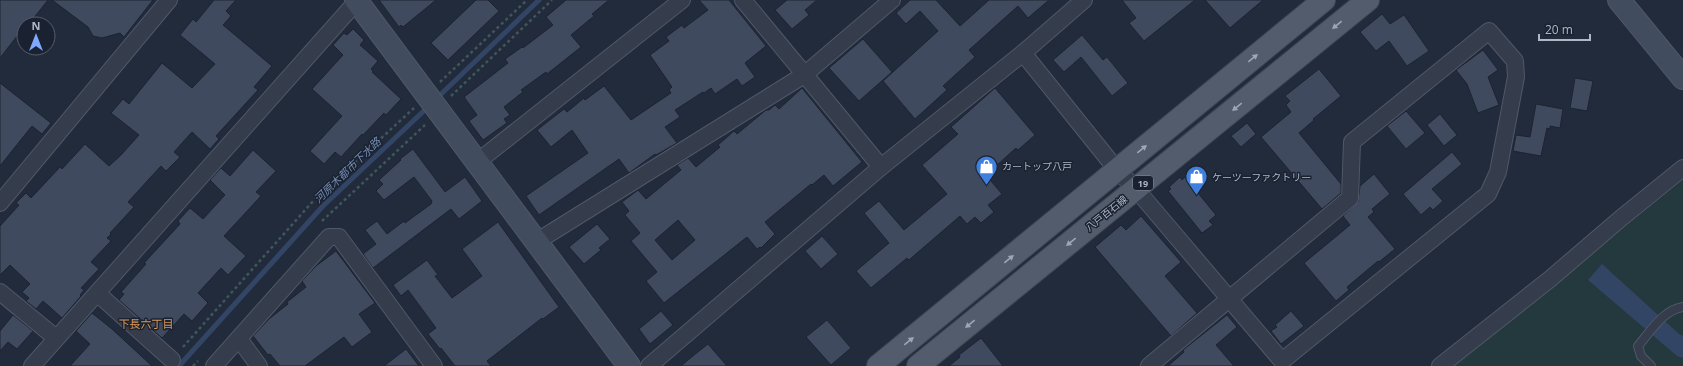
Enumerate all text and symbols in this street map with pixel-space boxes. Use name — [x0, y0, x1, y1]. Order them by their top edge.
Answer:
north arrow — [16, 16, 56, 56]
scale bar — [1539, 16, 1590, 42]
text: N — [32, 18, 40, 33]
one-way arrow — [1332, 20, 1343, 29]
text: 20 m — [1545, 21, 1573, 38]
one-way arrow — [1248, 54, 1259, 63]
one-way arrow — [1231, 102, 1242, 111]
water label: 河原木都市下水路 — [310, 133, 385, 206]
one-way arrow — [1136, 145, 1147, 154]
shop icon: カートップ八戸 — [973, 153, 999, 186]
place label: カートップ八戸 — [1002, 159, 1072, 173]
shop icon: ケーツーファクトリー — [1184, 164, 1210, 197]
place label: ケーツーファクトリー — [1212, 170, 1311, 184]
road number: 19 — [1133, 176, 1153, 190]
street label: 八戸百石線 — [1082, 192, 1130, 234]
one-way arrow — [1065, 238, 1076, 246]
one-way arrow — [1004, 254, 1014, 263]
district label: 下長六丁目 — [119, 316, 174, 331]
one-way arrow — [964, 320, 975, 328]
one-way arrow — [903, 337, 914, 346]

